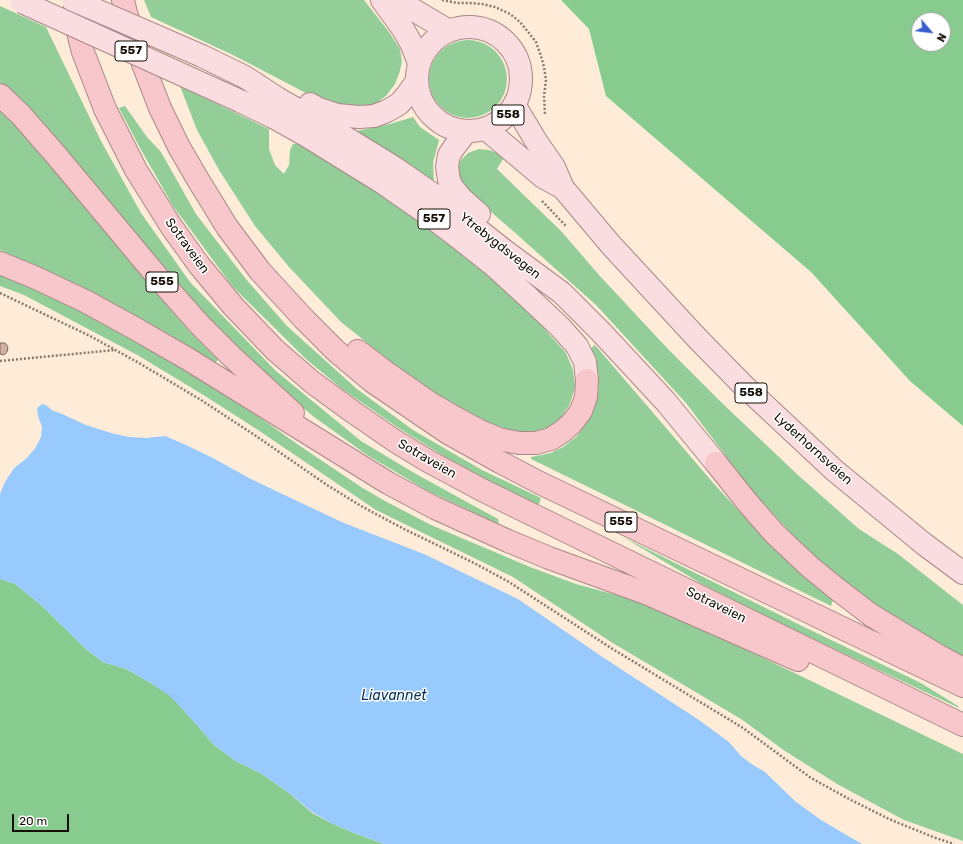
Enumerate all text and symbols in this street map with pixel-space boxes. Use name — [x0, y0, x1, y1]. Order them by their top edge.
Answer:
north arrow — [911, 12, 951, 52]
text: N — [934, 31, 949, 44]
road number: 557 — [115, 41, 147, 61]
road number: 558 — [492, 105, 524, 125]
road number: 557 — [418, 209, 450, 229]
street label: Ytrebygdsvegen — [456, 209, 544, 283]
street label: Sotraveien — [162, 215, 212, 277]
road number: 555 — [146, 272, 178, 292]
road number: 558 — [735, 383, 767, 403]
street label: Lyderhornsveien — [771, 410, 855, 488]
street label: Sotraveien — [395, 436, 459, 482]
road number: 555 — [605, 512, 637, 532]
street label: Sotraveien — [683, 584, 749, 626]
water label: Liavannet — [361, 688, 427, 704]
scale bar — [14, 806, 71, 832]
text: 20 m — [19, 814, 47, 828]

